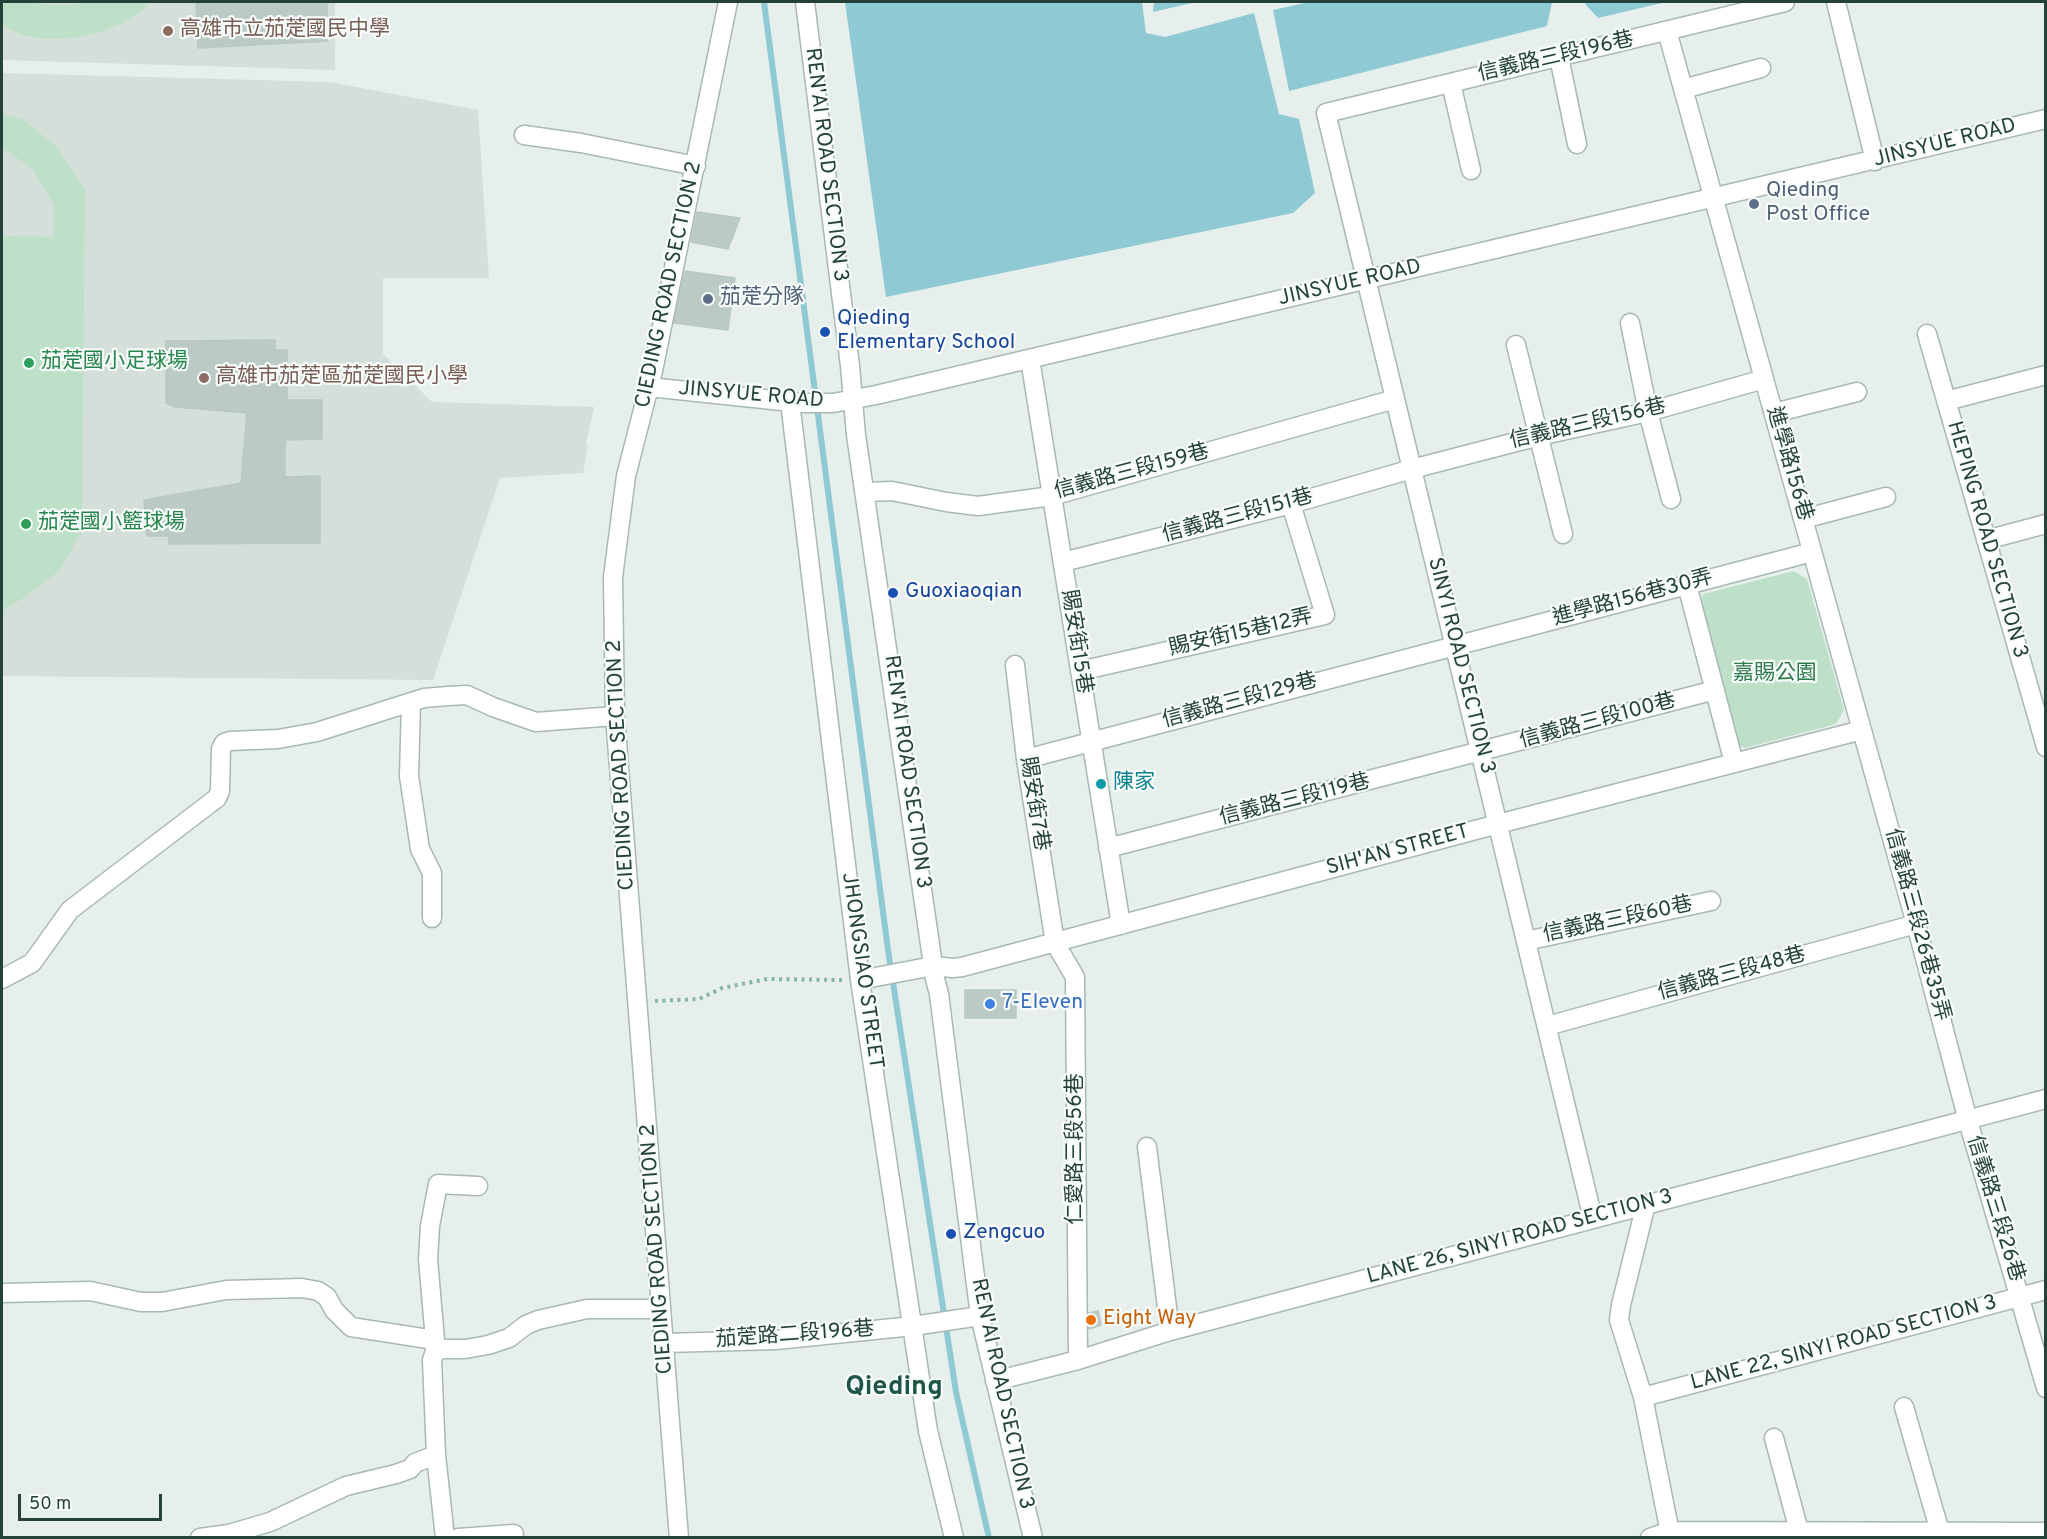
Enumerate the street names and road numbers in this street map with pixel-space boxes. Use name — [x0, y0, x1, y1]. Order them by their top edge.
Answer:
street label: 信義路三段196巷 — [1476, 28, 1636, 88]
street label: REN'AI ROAD SECTION 3 — [798, 47, 852, 283]
street label: JINSYUE ROAD — [1871, 114, 2019, 174]
street label: CIEDING ROAD SECTION 2 — [632, 159, 708, 411]
street label: JINSYUE ROAD — [1276, 255, 1424, 313]
street label: JINSYUE ROAD — [677, 377, 825, 415]
street label: 信義路三段156巷 — [1508, 395, 1668, 455]
street label: 進學路156巷 — [1760, 404, 1816, 524]
street label: HEPING ROAD SECTION 3 — [1940, 419, 2032, 661]
street label: 信義路三段159巷 — [1052, 440, 1212, 506]
street label: 信義路三段151巷 — [1160, 485, 1316, 549]
street label: SINYI ROAD SECTION 3 — [1421, 555, 1499, 777]
street label: 進學路156巷30弄 — [1550, 566, 1716, 632]
street label: 賜安街15巷 — [1054, 588, 1096, 696]
street label: 賜安街15巷12弄 — [1167, 605, 1315, 663]
street label: CIEDING ROAD SECTION 2 — [603, 639, 641, 891]
street label: REN'AI ROAD SECTION 3 — [877, 654, 935, 890]
street label: 信義路三段129巷 — [1160, 669, 1320, 735]
street label: 信義路三段100巷 — [1517, 689, 1679, 755]
street label: 賜安街7巷 — [1013, 755, 1053, 853]
street label: 信義路三段119巷 — [1217, 770, 1373, 832]
street label: SIH'AN STREET — [1324, 820, 1472, 882]
street label: 信義路三段26巷35弄 — [1878, 826, 1954, 1024]
street label: JHONGSIAO STREET — [835, 871, 887, 1071]
street label: 信義路三段60巷 — [1541, 893, 1695, 949]
street label: 信義路三段48巷 — [1655, 943, 1809, 1007]
street label: 仁愛路三段56巷 — [1064, 1073, 1090, 1225]
street label: CIEDING ROAD SECTION 2 — [637, 1123, 679, 1375]
street label: 信義路三段26巷 — [1960, 1133, 2028, 1285]
street label: LANE 26, SINYI ROAD SECTION 3 — [1364, 1185, 1676, 1291]
street label: REN'AI ROAD SECTION 3 — [964, 1276, 1038, 1512]
street label: LANE 22, SINYI ROAD SECTION 3 — [1688, 1291, 2000, 1397]
street label: 茄萣路二段196巷 — [715, 1318, 875, 1354]

